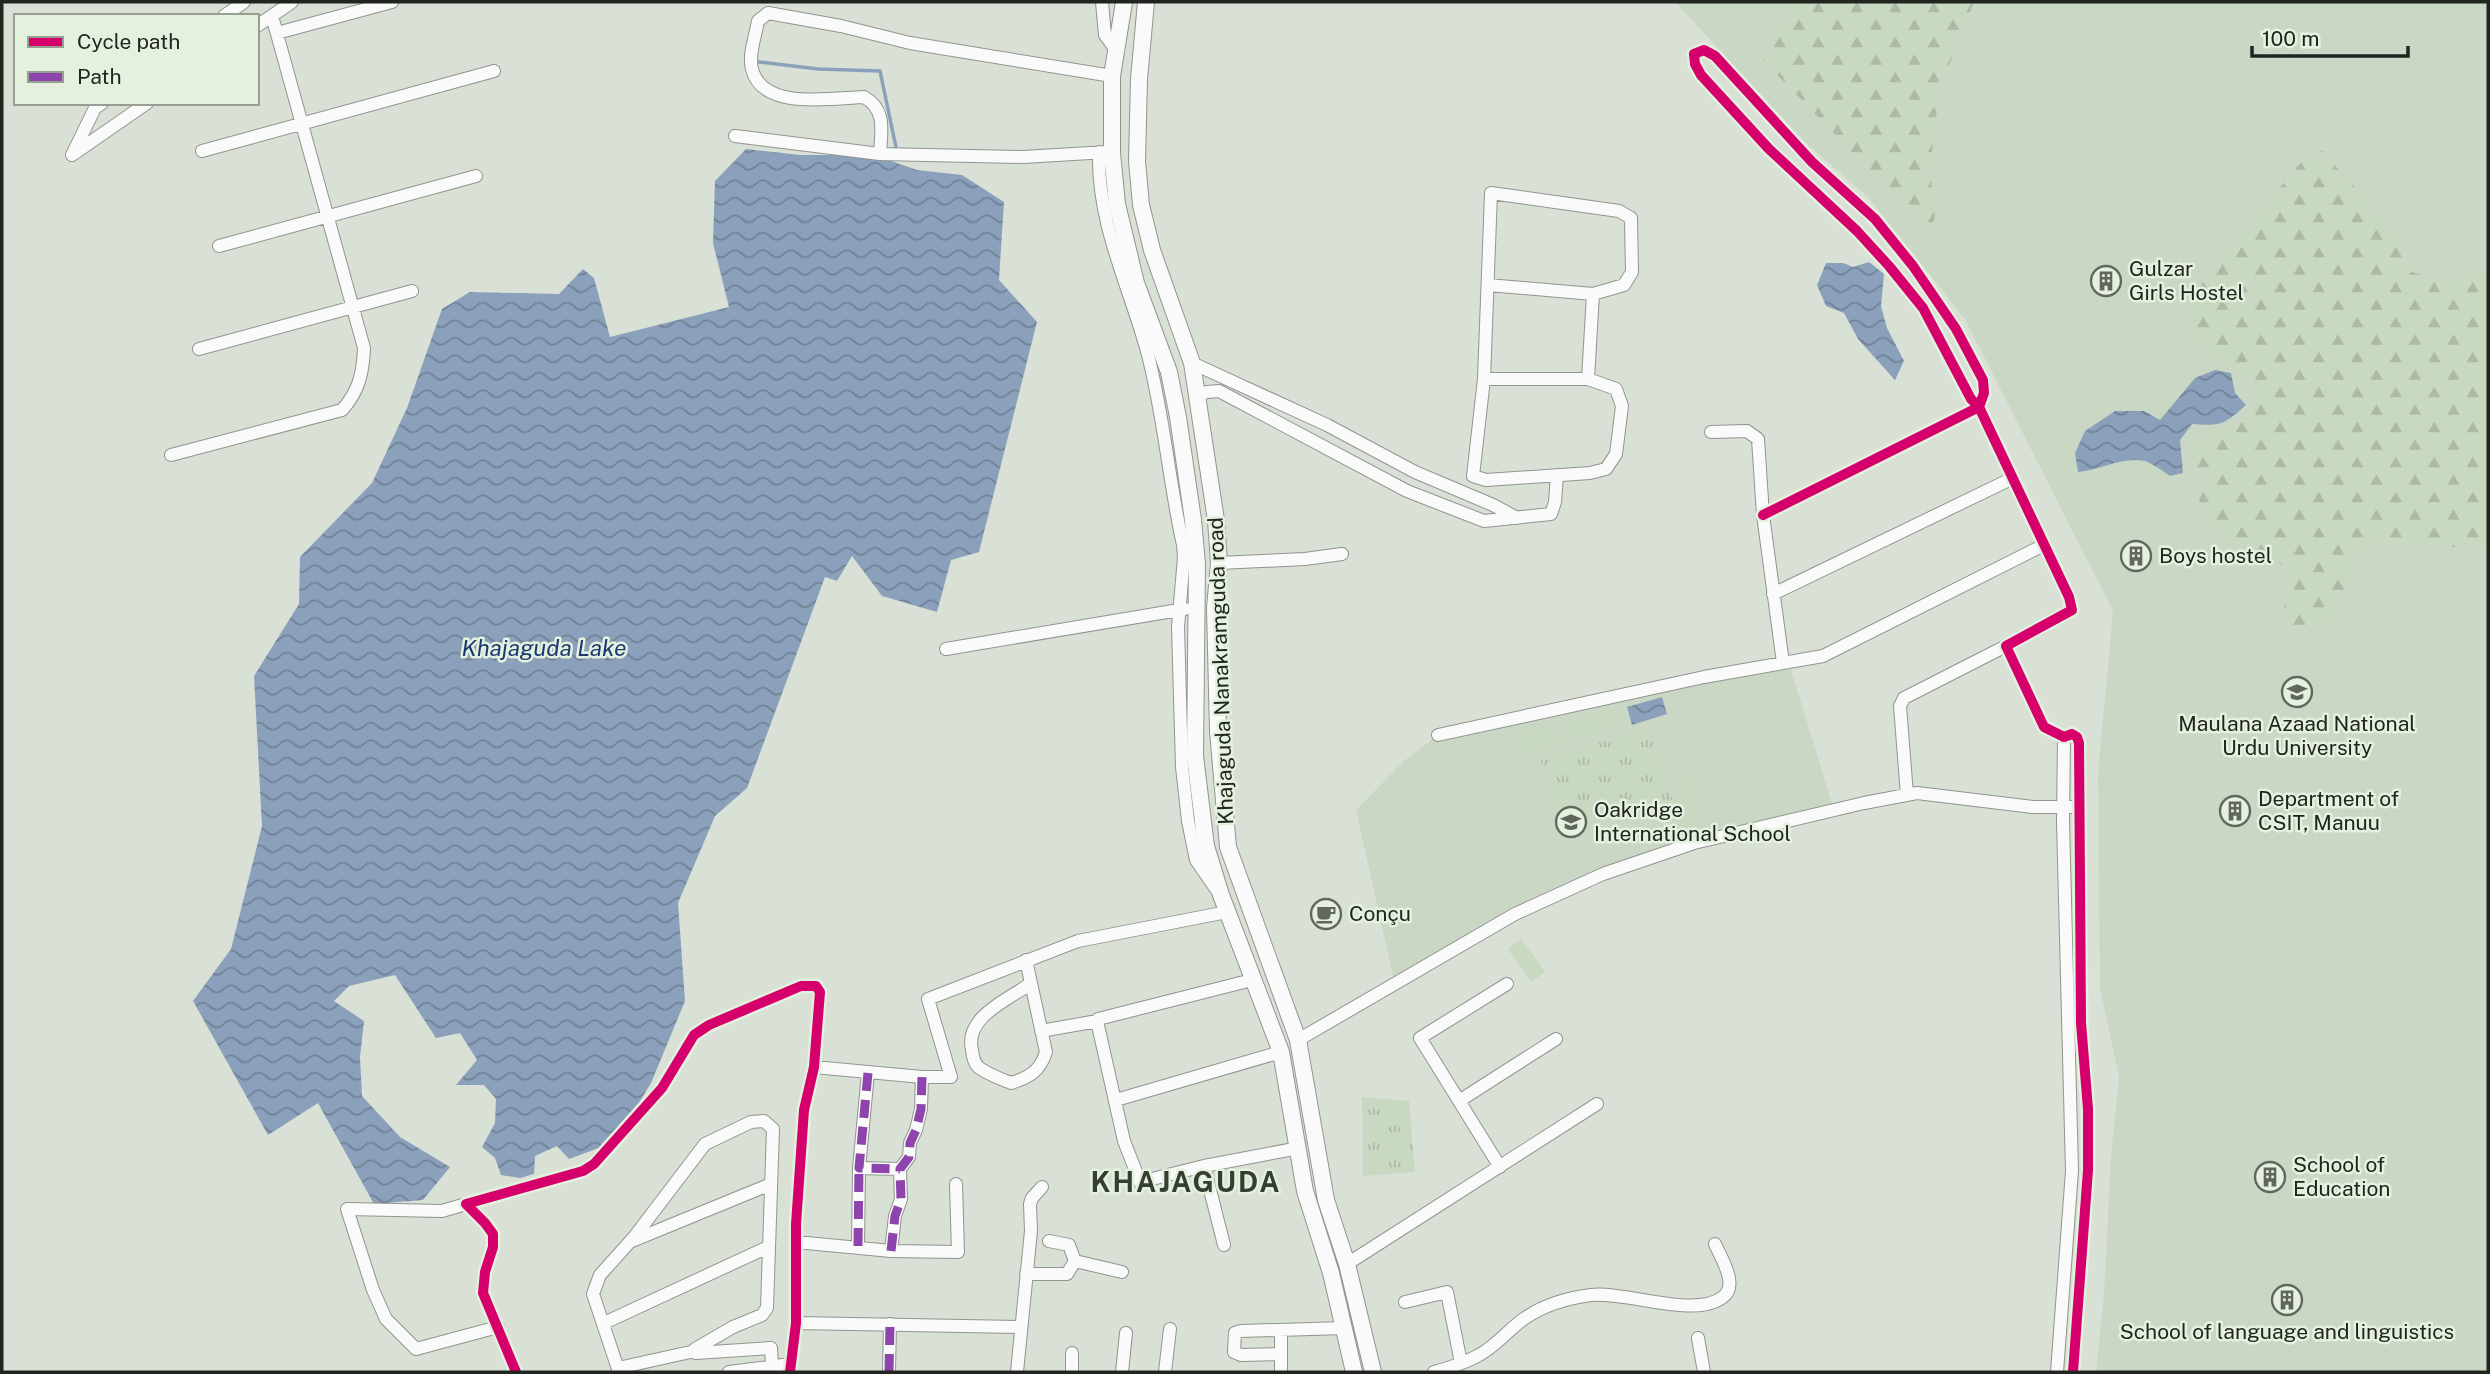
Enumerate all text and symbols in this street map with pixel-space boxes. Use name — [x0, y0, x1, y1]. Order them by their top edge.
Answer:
legend — [14, 14, 259, 105]
scale bar — [2252, 14, 2408, 58]
text: 100 m — [2262, 26, 2319, 51]
text: Cycle path — [77, 29, 180, 54]
text: Path — [77, 64, 122, 89]
place label: Gulzar Girls Hostel — [2129, 256, 2244, 305]
building icon: Gulzar Girls Hostel — [2089, 264, 2123, 298]
street label: Khajaguda Nanakramguda road — [1203, 517, 1238, 825]
building icon: Boys hostel — [2119, 539, 2153, 573]
place label: Boys hostel — [2159, 543, 2272, 568]
water label: Khajaguda Lake — [462, 634, 626, 661]
school or university icon: Maulana Azaad National Urdu University — [2280, 675, 2314, 709]
place label: Maulana Azaad National Urdu University — [2178, 711, 2416, 760]
place label: Department of CSIT, Manuu — [2258, 786, 2399, 835]
building icon: Department of CSIT, Manuu — [2218, 794, 2252, 828]
place label: Oakridge International School — [1594, 797, 1791, 846]
school or university icon: Oakridge International School — [1554, 805, 1588, 839]
cafe icon: Conçu — [1309, 897, 1343, 931]
place label: Conçu — [1349, 901, 1411, 926]
place label: School of Education — [2293, 1152, 2390, 1201]
building icon: School of Education — [2253, 1160, 2287, 1194]
district label: KHAJAGUDA — [1090, 1165, 1282, 1198]
building icon: School of language and linguistics — [2270, 1283, 2304, 1317]
place label: School of language and linguistics — [2120, 1319, 2454, 1344]

